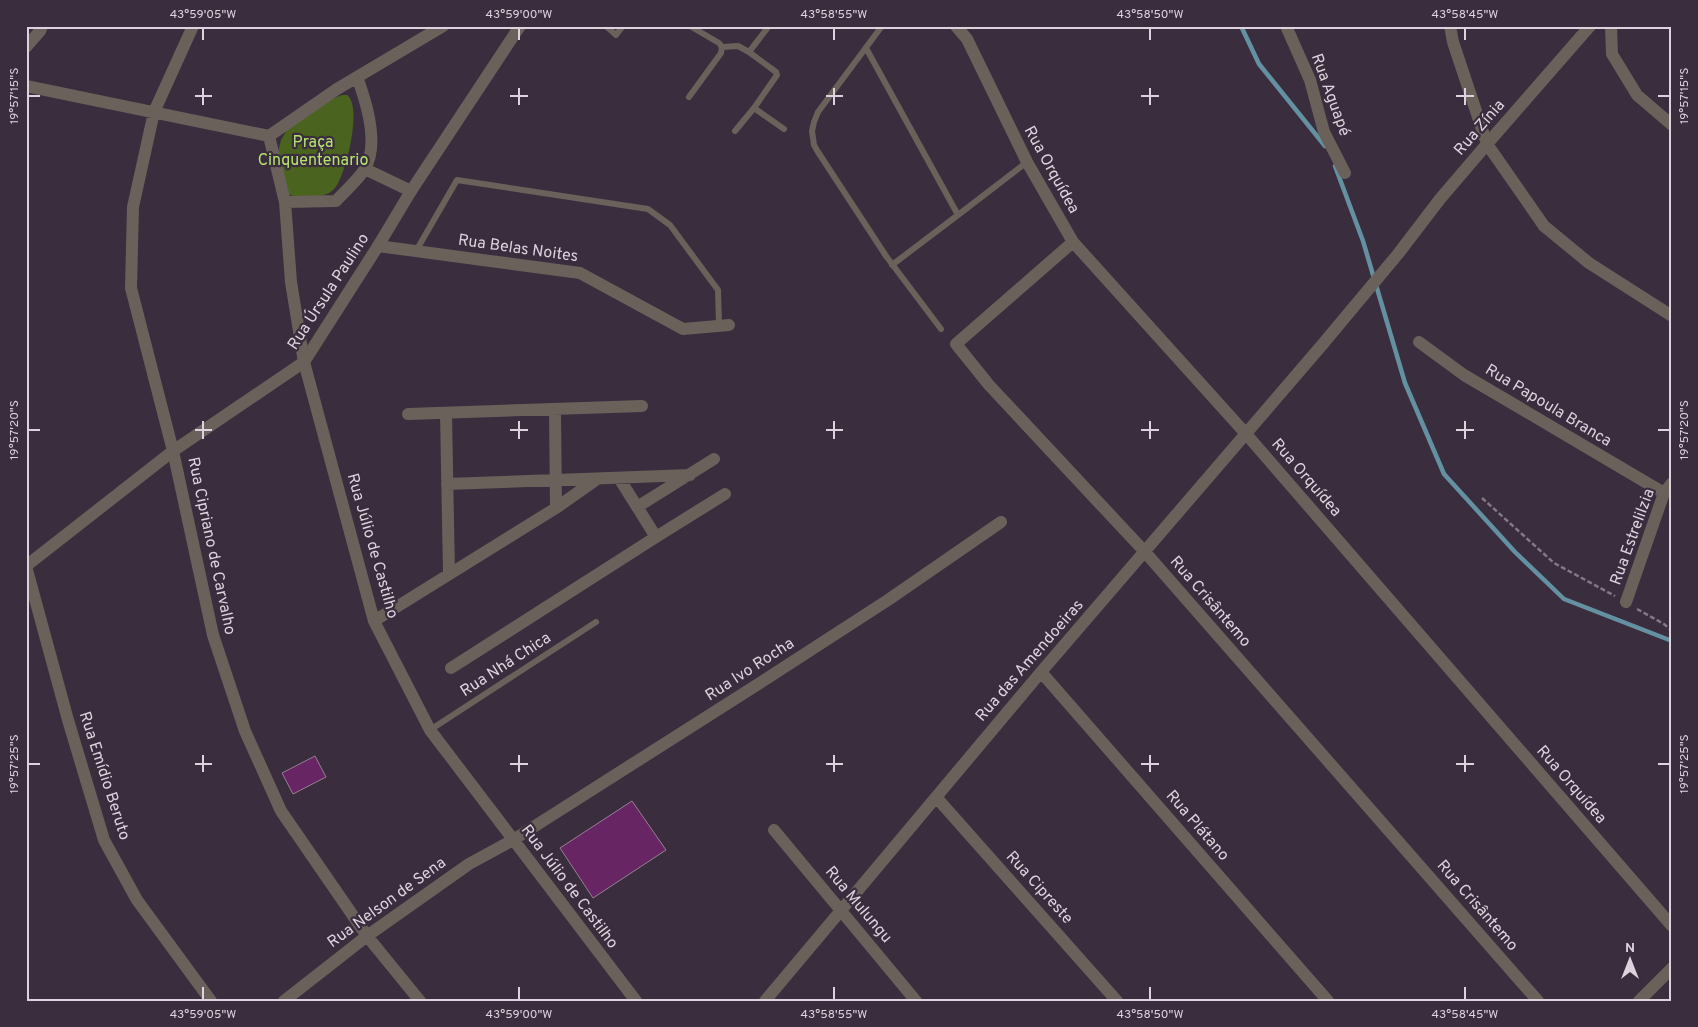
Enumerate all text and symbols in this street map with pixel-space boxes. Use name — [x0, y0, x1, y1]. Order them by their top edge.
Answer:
text: 43°59'05"W — [170, 7, 236, 23]
text: 43°59'00"W — [486, 7, 552, 23]
text: 43°58'55"W — [801, 7, 867, 23]
text: 43°58'50"W — [1117, 7, 1184, 23]
text: 43°58'45"W — [1432, 7, 1498, 23]
street label: Rua Aguapé — [1306, 51, 1354, 139]
text: 19°57'15"S — [7, 68, 23, 124]
text: 19°57'15"S — [1677, 68, 1693, 124]
street label: Rua Zínia — [1450, 96, 1510, 160]
street label: Rua Orquídea — [1019, 123, 1083, 217]
park label: Praça Cinquentenario — [258, 133, 368, 171]
street label: Rua Úrsula Paulino — [282, 229, 374, 354]
street label: Rua Belas Noites — [457, 231, 579, 267]
street label: Rua Papoula Branca — [1481, 360, 1615, 452]
text: 19°57'20"S — [7, 400, 23, 460]
text: 19°57'20"S — [1677, 400, 1693, 460]
street label: Rua Orquídea — [1267, 435, 1345, 521]
street label: Rua Cipriano de Carvalho — [182, 455, 240, 637]
street label: Rua Júlio de Castilho — [342, 471, 402, 621]
street label: Rua Estrelilzia — [1606, 486, 1660, 588]
street label: Rua Crisântemo — [1165, 552, 1255, 652]
street label: Rua das Amendoeiras — [972, 596, 1088, 726]
street label: Rua Nhá Chica — [457, 628, 555, 702]
street label: Rua Ivo Rocha — [702, 634, 798, 706]
street label: Rua Emídio Beruto — [74, 709, 134, 843]
text: 19°57'25"S — [7, 734, 23, 794]
text: 19°57'25"S — [1677, 734, 1693, 794]
street label: Rua Orquídea — [1532, 742, 1610, 828]
street label: Rua Plátano — [1161, 787, 1233, 865]
street label: Rua Júlio de Castilho — [516, 821, 622, 953]
street label: Rua Cipreste — [1001, 847, 1077, 929]
street label: Rua Nelson de Sena — [324, 853, 450, 953]
street label: Rua Crisântemo — [1432, 856, 1522, 956]
street label: Rua Mulungu — [820, 863, 896, 947]
north arrow — [1606, 934, 1656, 984]
text: N — [1625, 940, 1635, 957]
text: 43°59'05"W — [170, 1007, 236, 1023]
text: 43°59'00"W — [486, 1007, 552, 1023]
text: 43°58'55"W — [801, 1007, 867, 1023]
text: 43°58'50"W — [1117, 1007, 1184, 1023]
text: 43°58'45"W — [1432, 1007, 1498, 1023]

